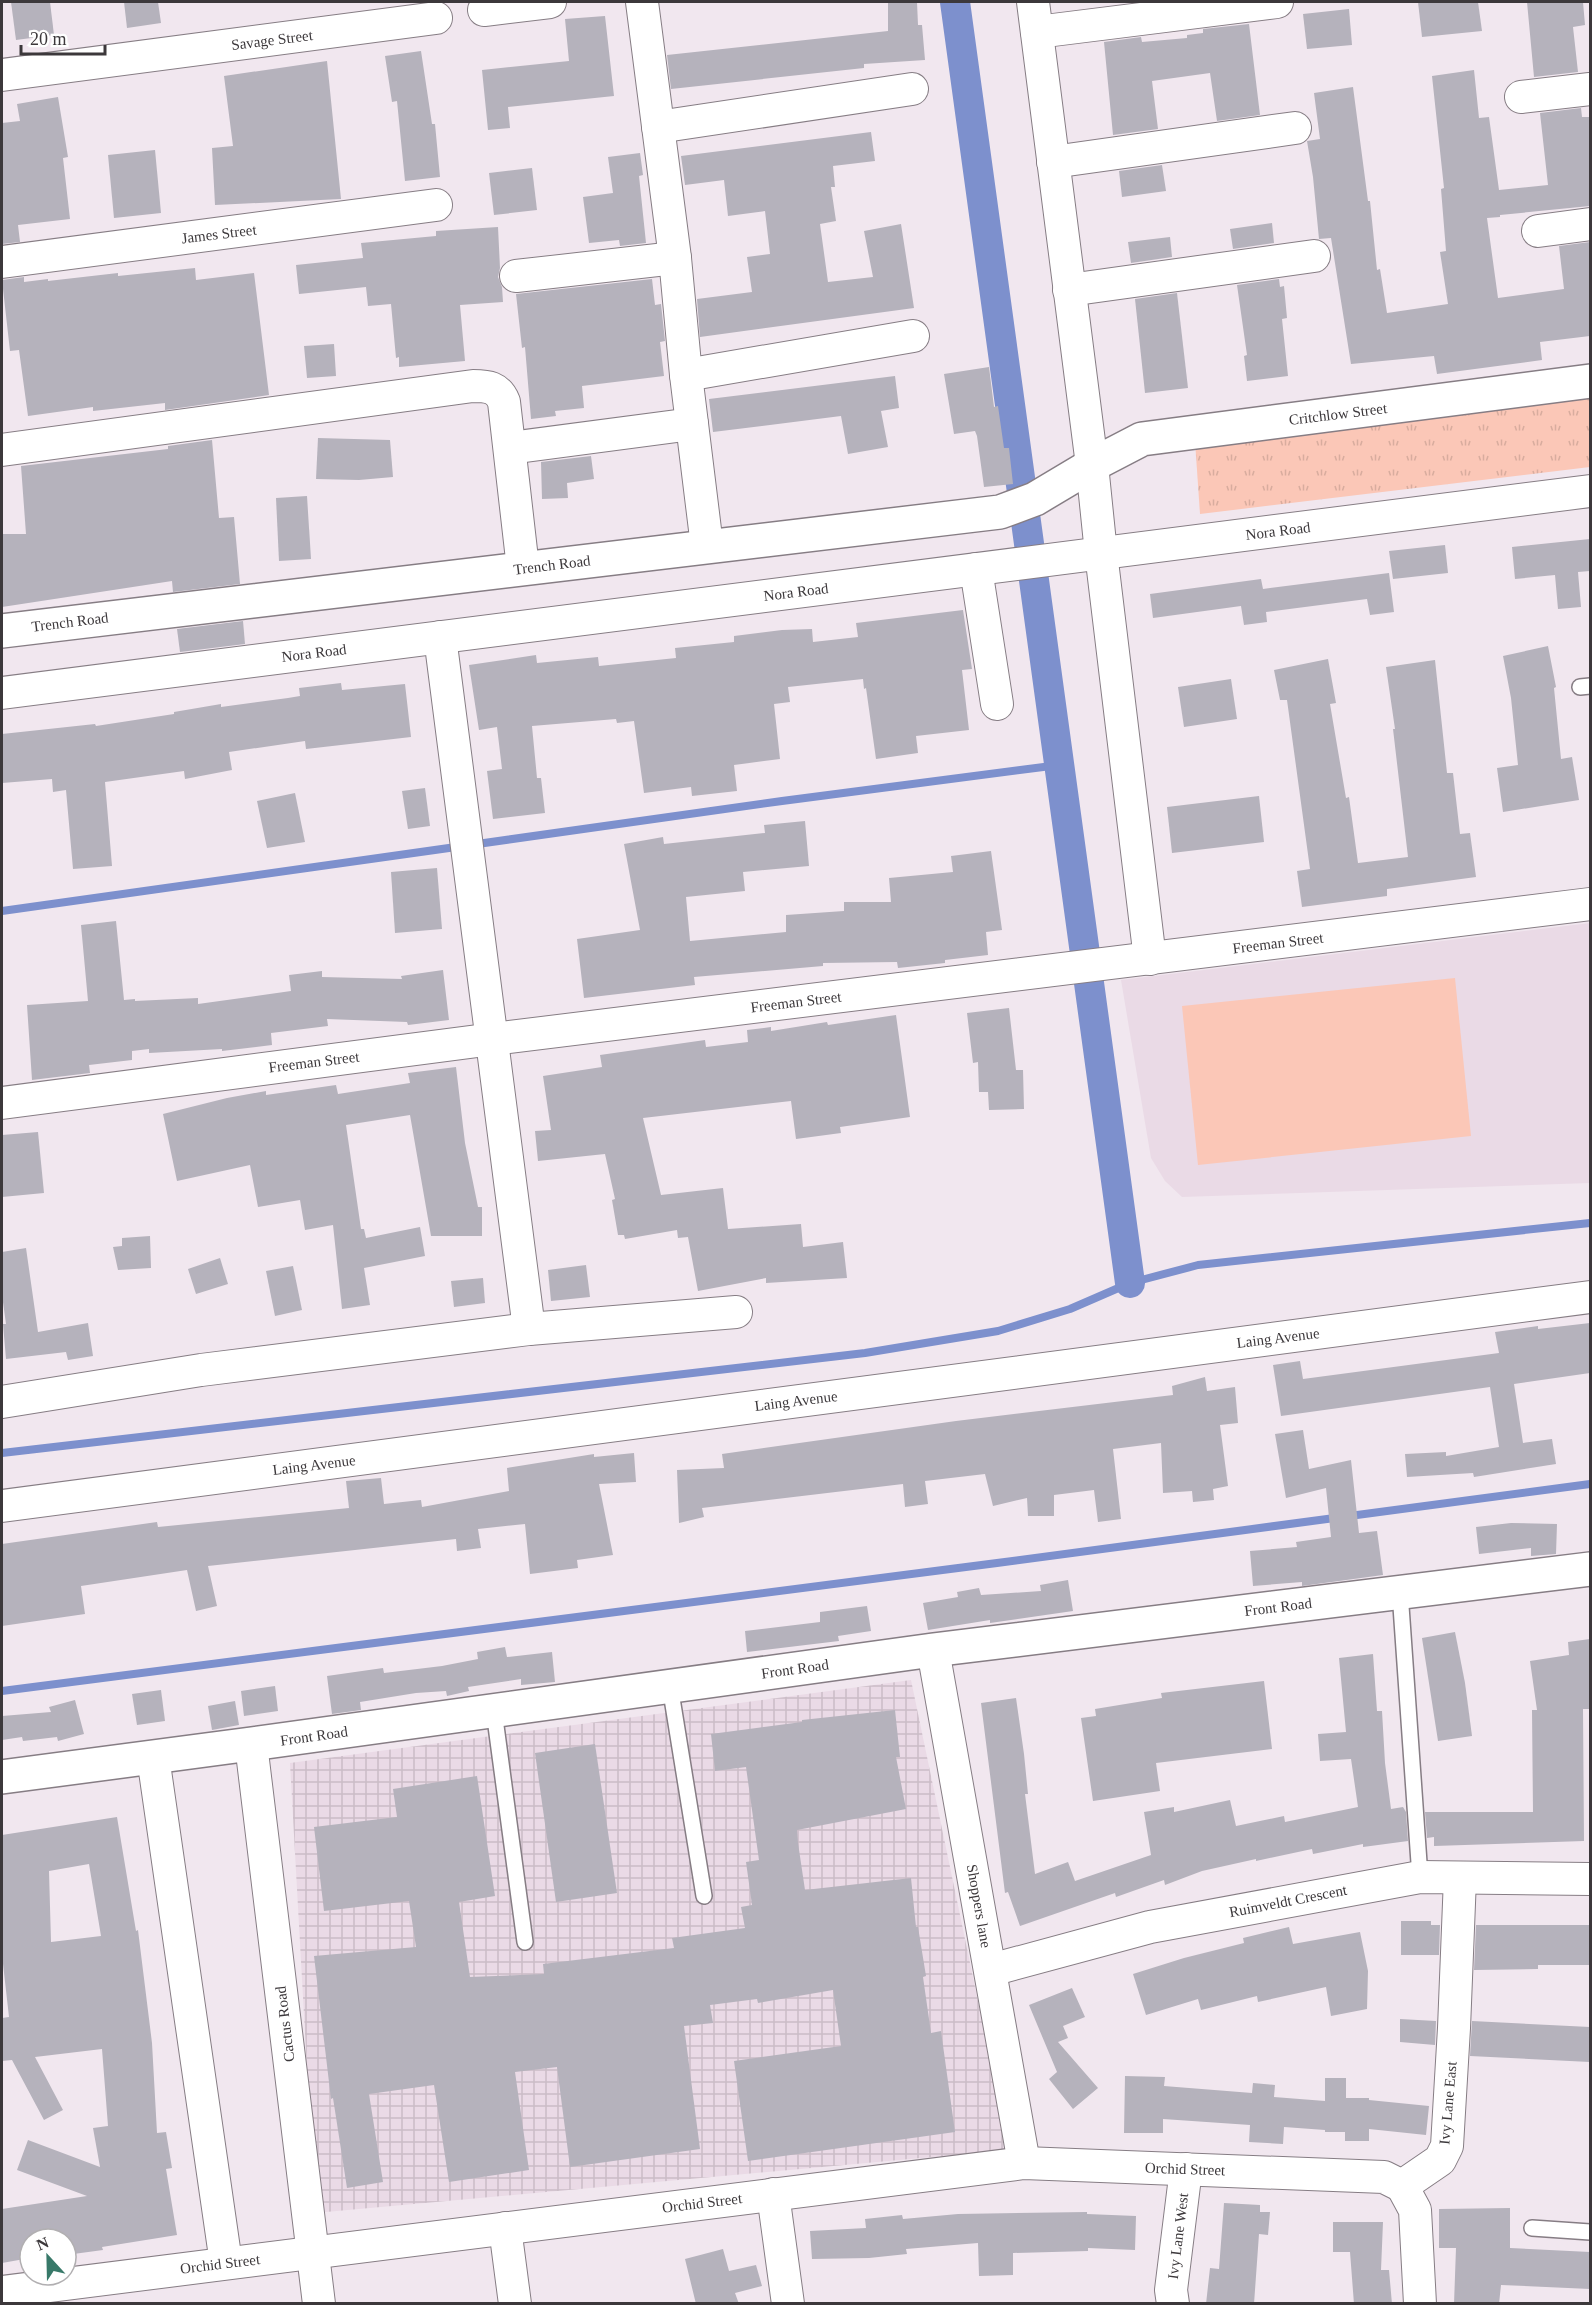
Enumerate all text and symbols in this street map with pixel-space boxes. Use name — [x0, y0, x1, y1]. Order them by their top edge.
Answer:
scale bar — [21, 18, 105, 56]
street label: Savage Street — [230, 27, 315, 53]
text: 20 m — [30, 29, 67, 49]
street label: James Street — [181, 221, 258, 247]
street label: Critchlow Street — [1288, 400, 1389, 428]
street label: Nora Road — [1245, 519, 1312, 543]
street label: Trench Road — [513, 552, 592, 578]
street label: Nora Road — [763, 580, 830, 604]
street label: Trench Road — [31, 609, 110, 635]
street label: Nora Road — [281, 641, 348, 665]
street label: Freeman Street — [1232, 929, 1325, 956]
street label: Freeman Street — [750, 988, 843, 1015]
street label: Freeman Street — [268, 1048, 361, 1075]
street label: Laing Avenue — [1236, 1325, 1321, 1351]
street label: Laing Avenue — [754, 1388, 839, 1414]
street label: Laing Avenue — [272, 1452, 357, 1478]
street label: Front Road — [1243, 1595, 1313, 1619]
street label: Front Road — [760, 1656, 830, 1682]
street label: Front Road — [279, 1723, 349, 1749]
street label: Shoppers lane — [964, 1863, 994, 1949]
street label: Ruimveldt Crescent — [1228, 1882, 1349, 1920]
street label: Cactus Road — [272, 1985, 298, 2063]
street label: Ivy Lane East — [1436, 2060, 1460, 2145]
street label: Orchid Street — [1145, 2160, 1226, 2178]
street label: Orchid Street — [661, 2190, 744, 2216]
street label: Ivy Lane West — [1165, 2191, 1191, 2280]
north arrow — [18, 2227, 78, 2287]
text: N — [34, 2233, 52, 2254]
street label: Orchid Street — [179, 2251, 262, 2277]

